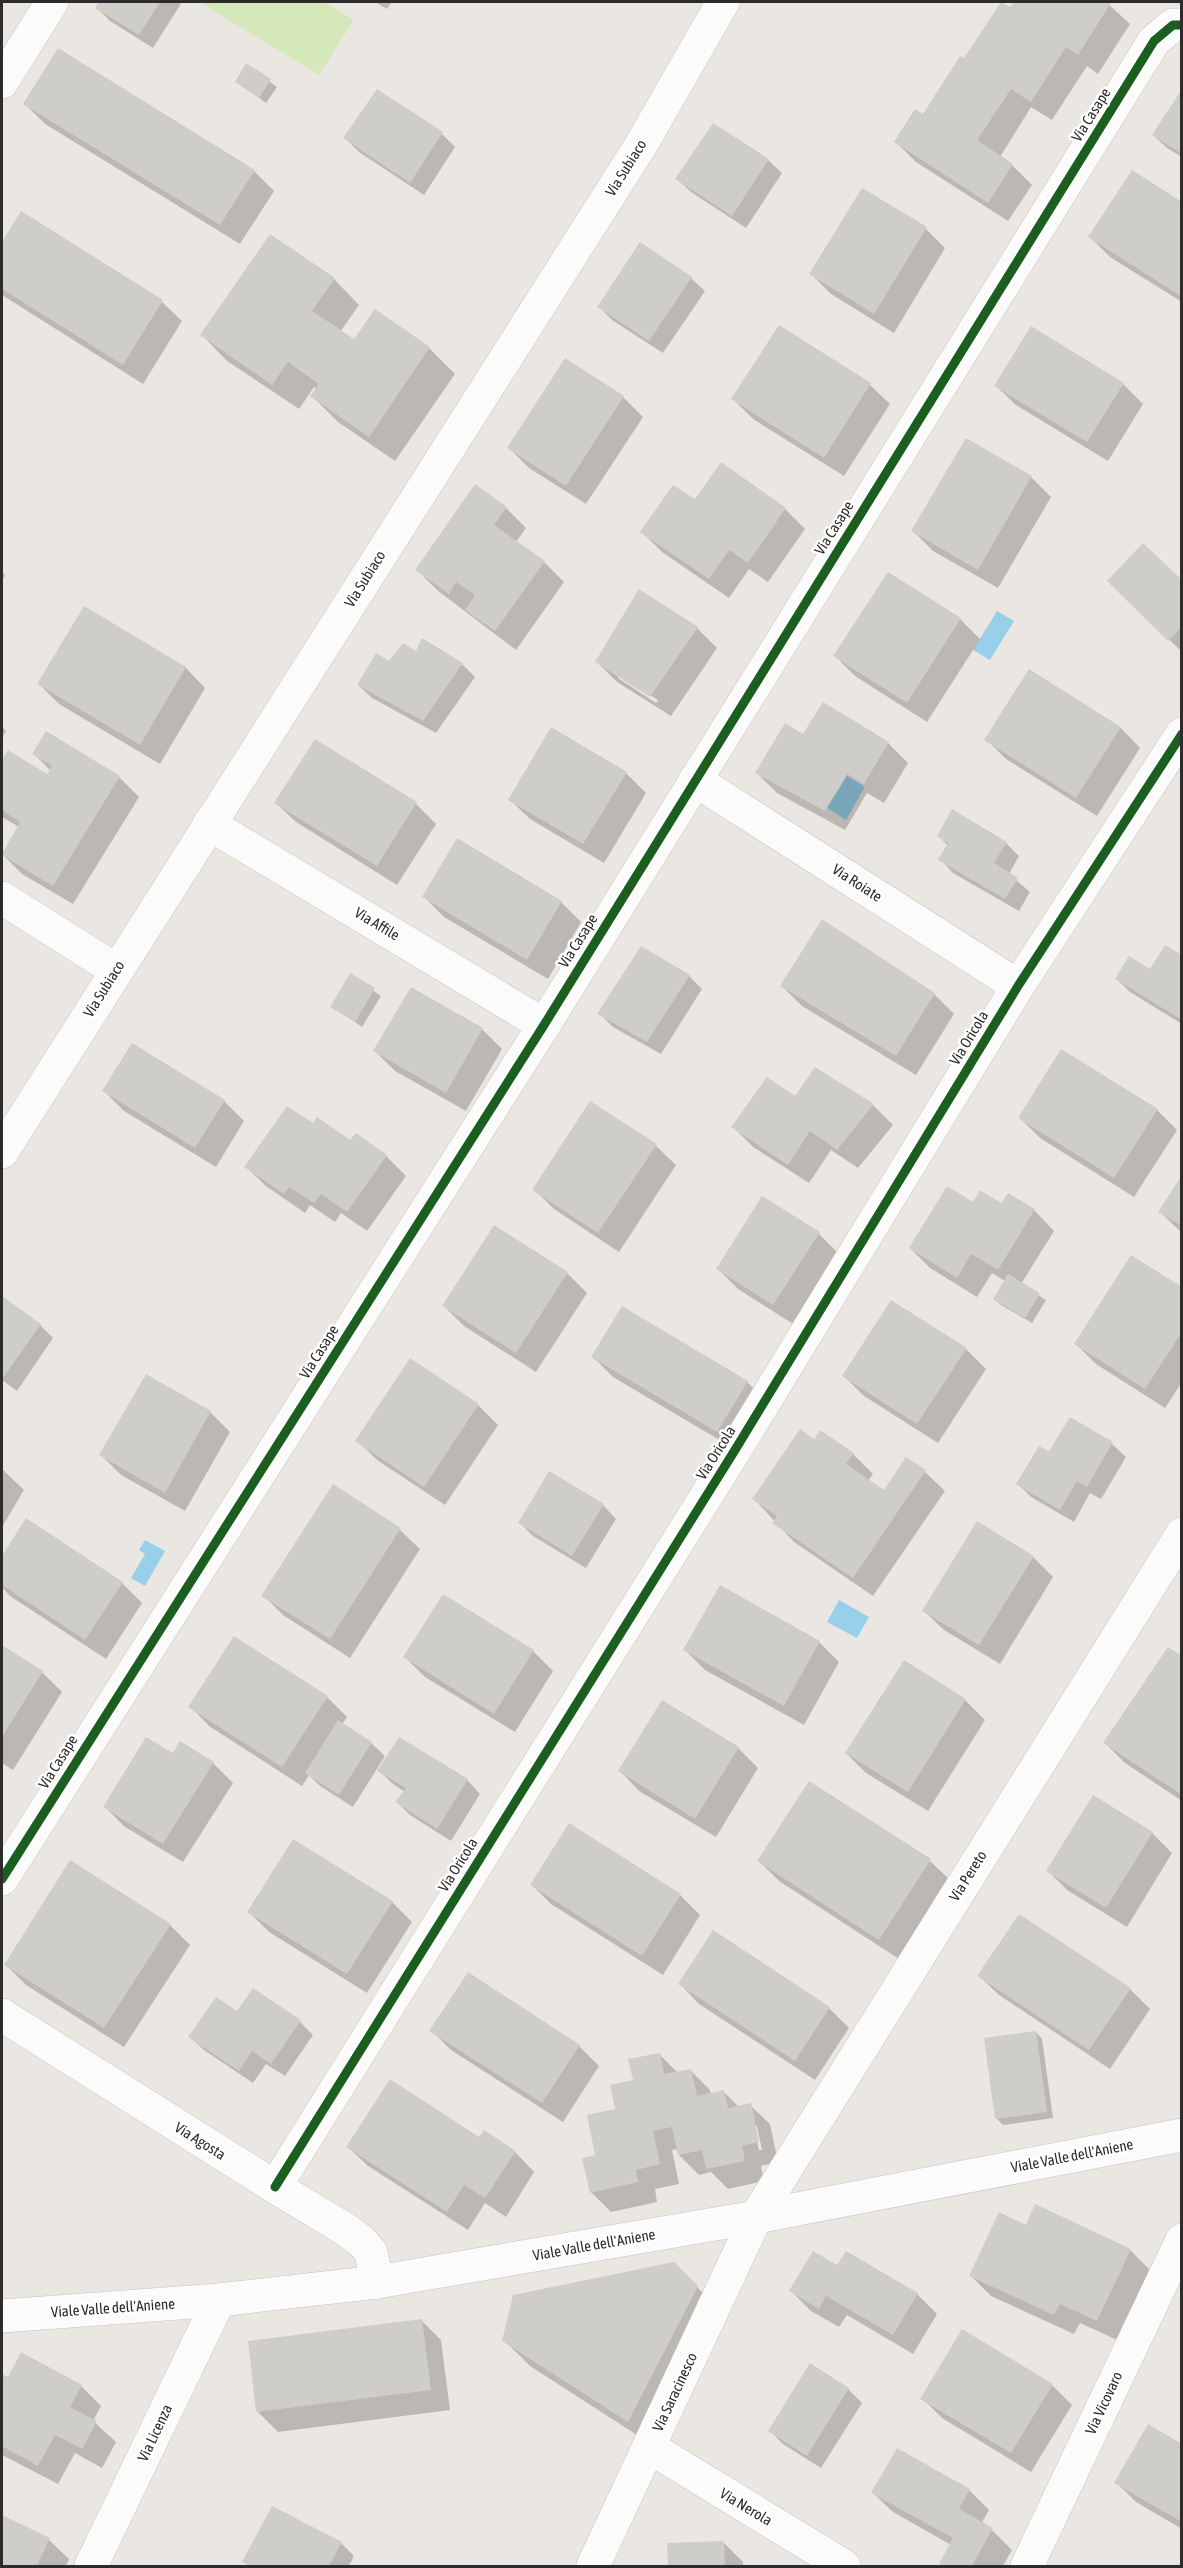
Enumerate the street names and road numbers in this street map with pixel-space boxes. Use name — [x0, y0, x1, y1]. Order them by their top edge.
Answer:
street label: Via Casape — [1068, 85, 1114, 145]
street label: Via Subiaco — [602, 136, 650, 199]
street label: Via Casape — [811, 498, 857, 558]
street label: Via Subiaco — [341, 547, 389, 610]
street label: Via Roiate — [829, 860, 885, 905]
street label: Via Affile — [352, 904, 403, 944]
street label: Via Casape — [555, 911, 601, 971]
street label: Via Subiaco — [80, 957, 128, 1020]
street label: Via Oricola — [946, 1008, 991, 1068]
street label: Via Casape — [296, 1322, 342, 1382]
street label: Via Oricola — [692, 1423, 739, 1483]
street label: Via Casape — [35, 1732, 81, 1792]
street label: Via Oricola — [434, 1835, 481, 1895]
street label: Via Pereto — [945, 1847, 990, 1904]
street label: Via Agosta — [172, 2118, 229, 2163]
street label: Viale Valle dell'Aniene — [1009, 2135, 1135, 2176]
street label: Viale Valle dell'Aniene — [531, 2225, 657, 2264]
street label: Viale Valle dell'Aniene — [50, 2295, 176, 2320]
street label: Via Saracinesco — [649, 2350, 700, 2434]
street label: Via Vicovaro — [1082, 2369, 1126, 2437]
street label: Via Licenza — [134, 2401, 175, 2464]
street label: Via Nerola — [717, 2484, 775, 2529]

